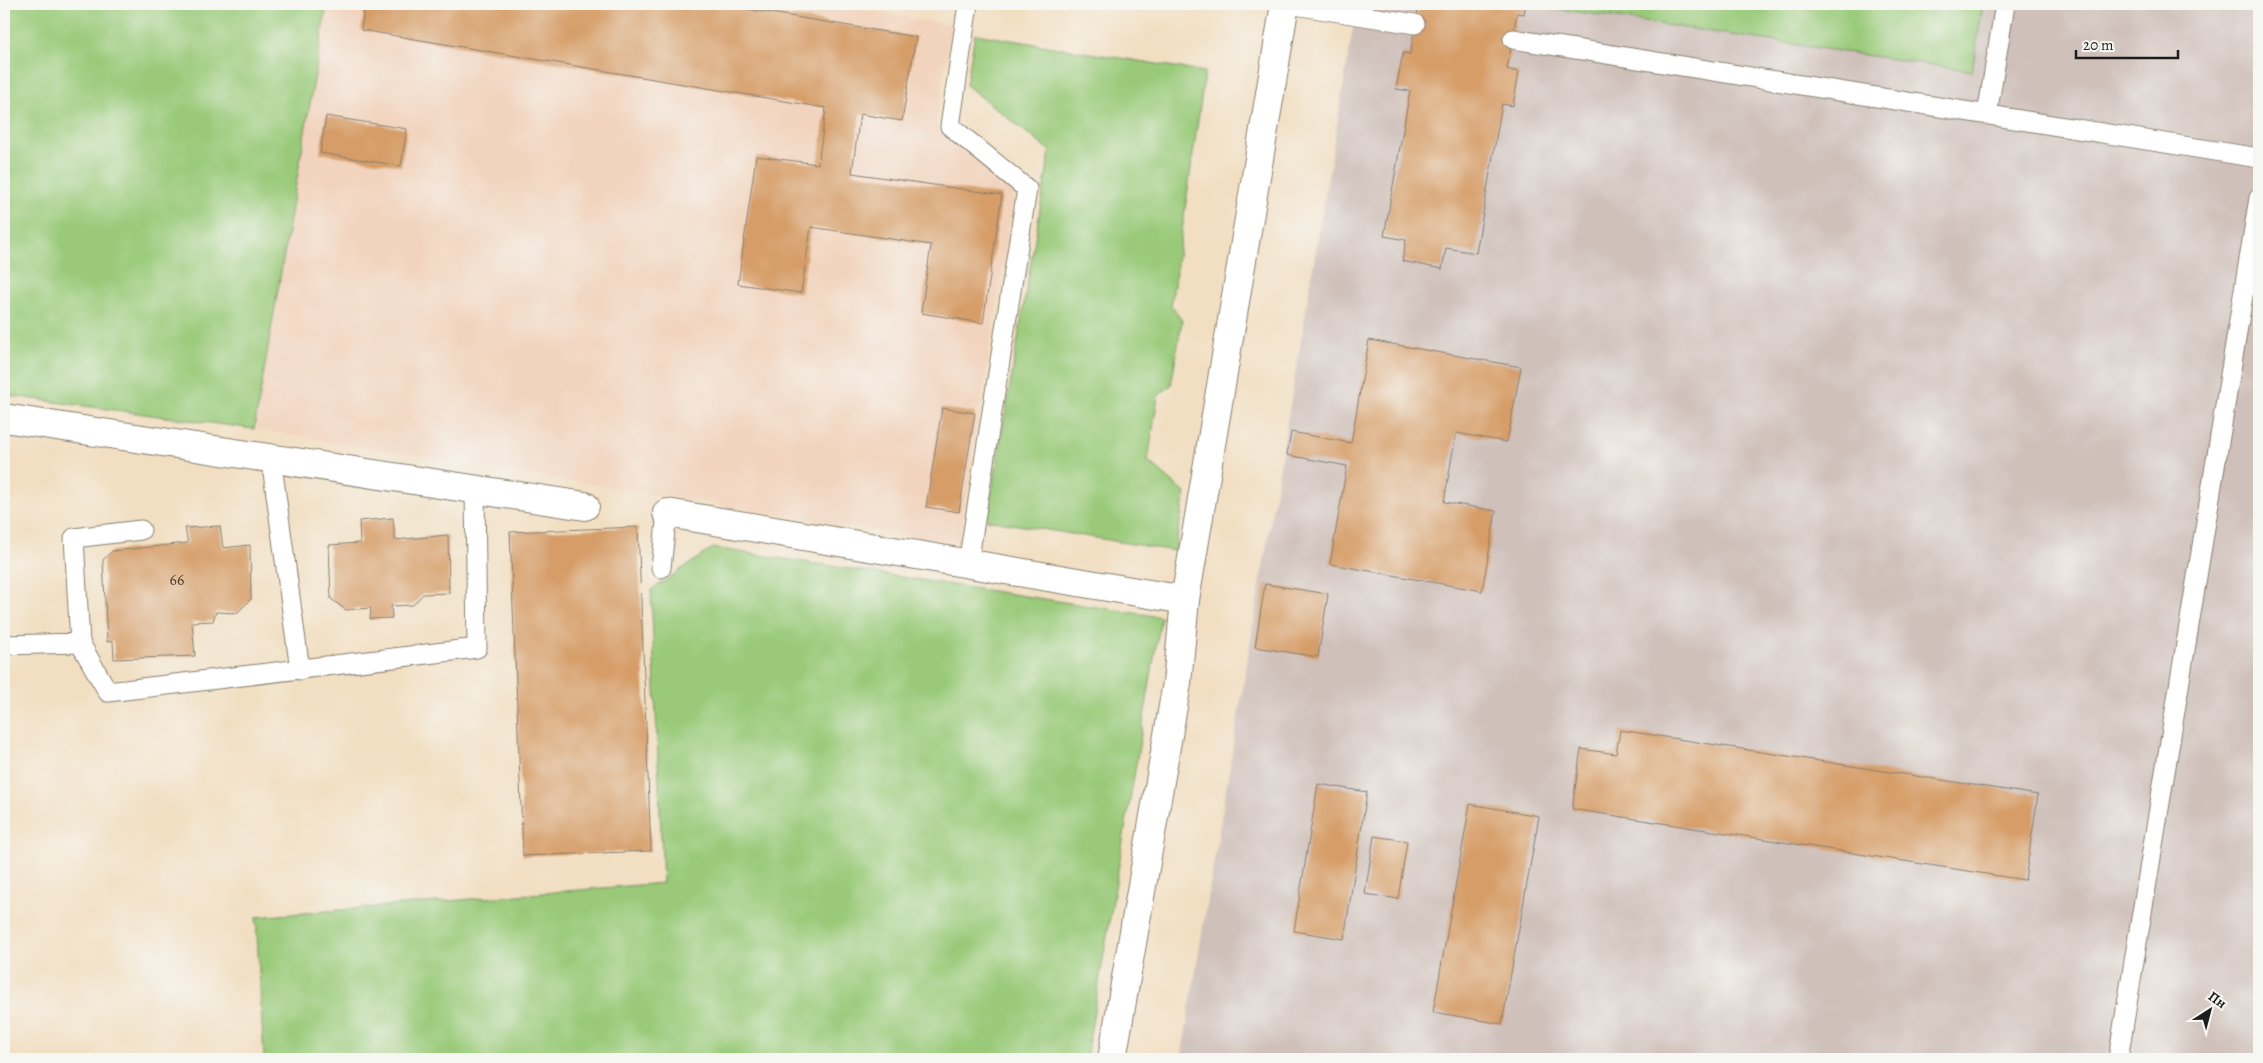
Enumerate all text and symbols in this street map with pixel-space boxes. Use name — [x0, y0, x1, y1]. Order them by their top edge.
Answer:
scale bar — [2076, 28, 2178, 60]
text: 20 m — [2083, 35, 2114, 55]
house number: 66 — [170, 569, 184, 591]
north arrow — [2186, 986, 2236, 1036]
text: Пн — [2204, 987, 2230, 1013]

